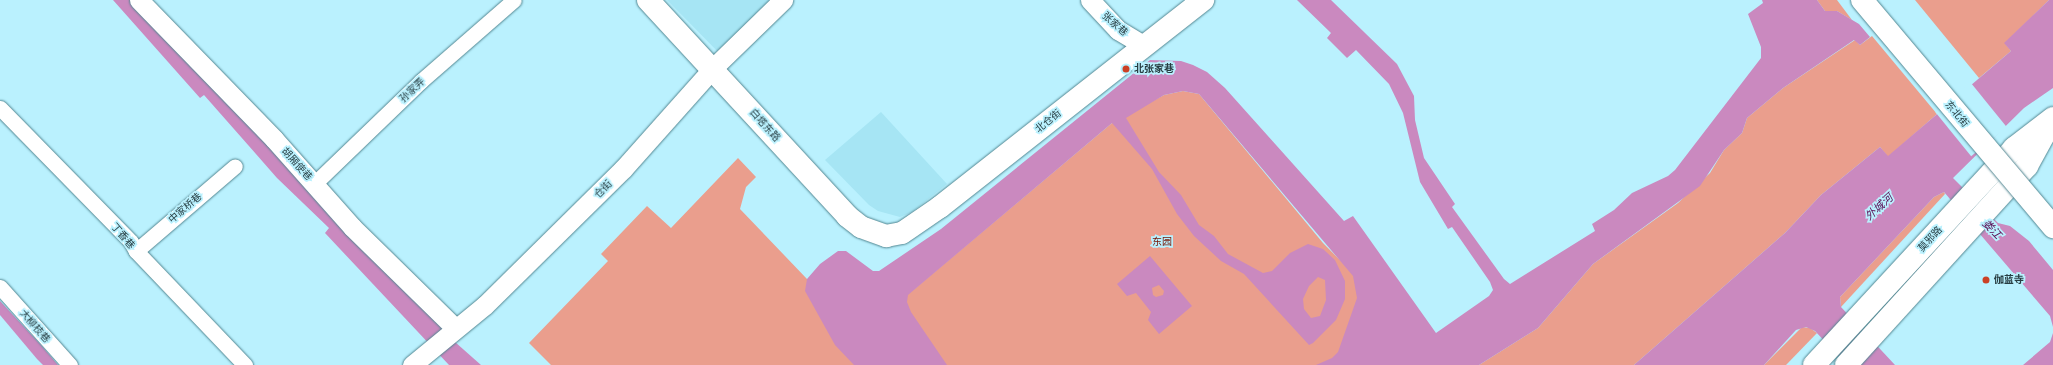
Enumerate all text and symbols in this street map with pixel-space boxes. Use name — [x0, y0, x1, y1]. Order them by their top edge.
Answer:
street label: 张家巷 — [1100, 10, 1130, 38]
place label: 北张家巷 — [1134, 63, 1174, 75]
marker: 北张家巷 — [1121, 64, 1131, 74]
street label: 孙家弄 — [397, 75, 427, 105]
street label: 东北街 — [1943, 99, 1971, 129]
street label: 白塔东路 — [747, 106, 783, 144]
street label: 北仓街 — [1033, 107, 1063, 135]
street label: 胡厢使巷 — [279, 145, 315, 183]
street label: 仓街 — [592, 178, 614, 200]
street label: 中家桥巷 — [166, 190, 204, 226]
water label: 外城河 — [1862, 191, 1896, 223]
water label: 娄江 — [1980, 217, 2004, 241]
street label: 丁香巷 — [109, 221, 137, 251]
street label: 莫邪路 — [1915, 224, 1945, 254]
park label: 东园 — [1152, 236, 1172, 248]
place label: 伽蓝寺 — [1994, 274, 2024, 286]
marker: 伽蓝寺 — [1981, 275, 1991, 285]
street label: 大柳枝巷 — [17, 307, 53, 345]

